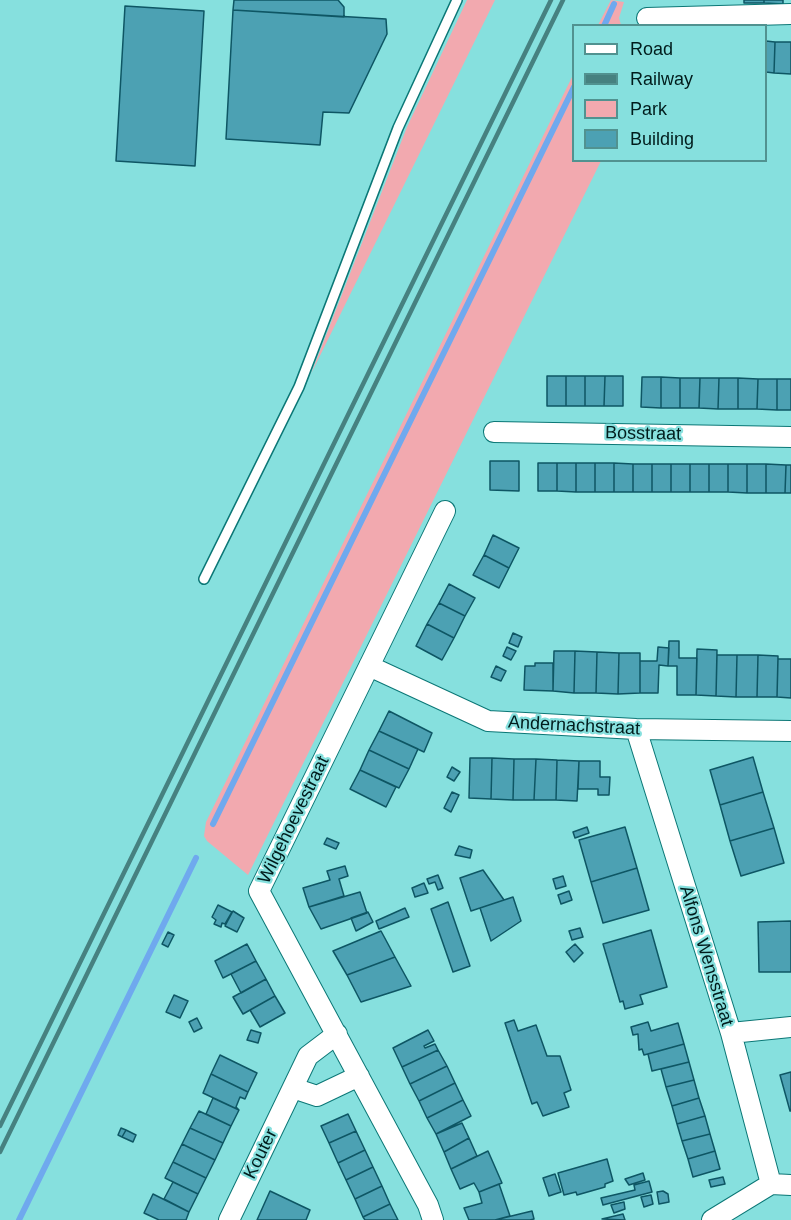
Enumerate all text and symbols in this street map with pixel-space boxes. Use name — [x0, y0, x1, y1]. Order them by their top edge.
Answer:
legend — [572, 24, 767, 162]
text: Road — [630, 39, 673, 59]
text: Railway — [630, 69, 693, 89]
text: Park — [630, 99, 667, 119]
text: Building — [630, 129, 694, 149]
street label: Bosstraat — [605, 423, 681, 445]
street label: Andernachstraat — [507, 712, 641, 740]
street label: Wilgehoevestraat — [254, 753, 334, 887]
street label: Alfons Wensstraat — [674, 883, 738, 1029]
street label: Kouter — [240, 1125, 282, 1183]

